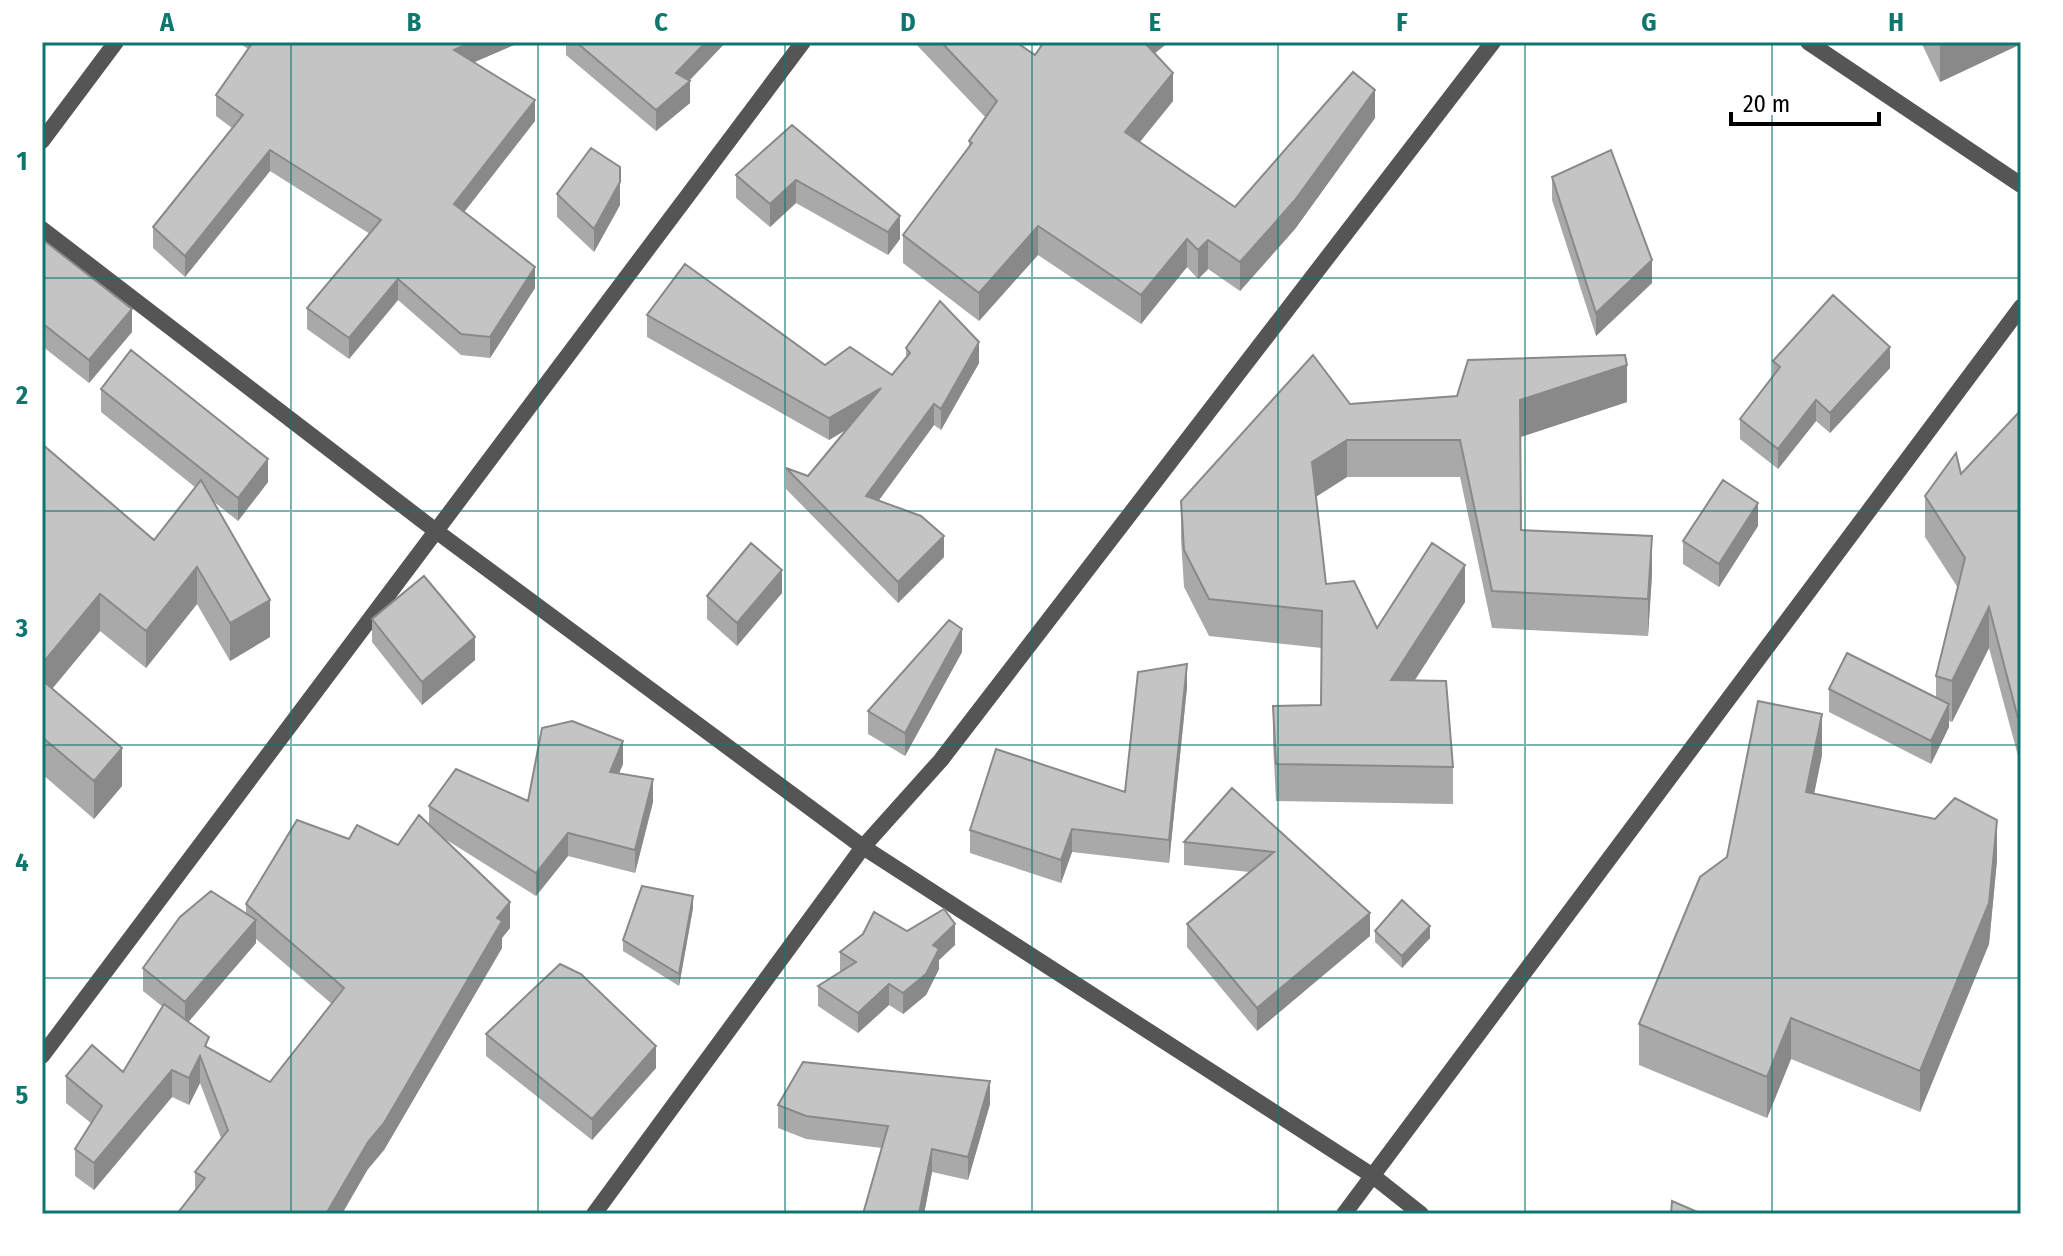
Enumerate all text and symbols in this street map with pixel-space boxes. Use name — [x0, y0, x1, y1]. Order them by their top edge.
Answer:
text: A — [159, 7, 175, 38]
text: B — [407, 7, 422, 38]
text: C — [654, 7, 668, 38]
text: D — [900, 7, 916, 38]
text: E — [1149, 7, 1161, 38]
text: F — [1396, 7, 1408, 38]
text: G — [1641, 7, 1657, 38]
text: H — [1888, 7, 1904, 38]
scale bar — [1731, 76, 1879, 126]
text: 20 m — [1743, 90, 1790, 118]
text: 1 — [17, 146, 28, 177]
text: 2 — [15, 380, 28, 411]
text: 3 — [15, 613, 28, 644]
text: 4 — [15, 847, 29, 878]
text: 5 — [16, 1080, 29, 1111]

